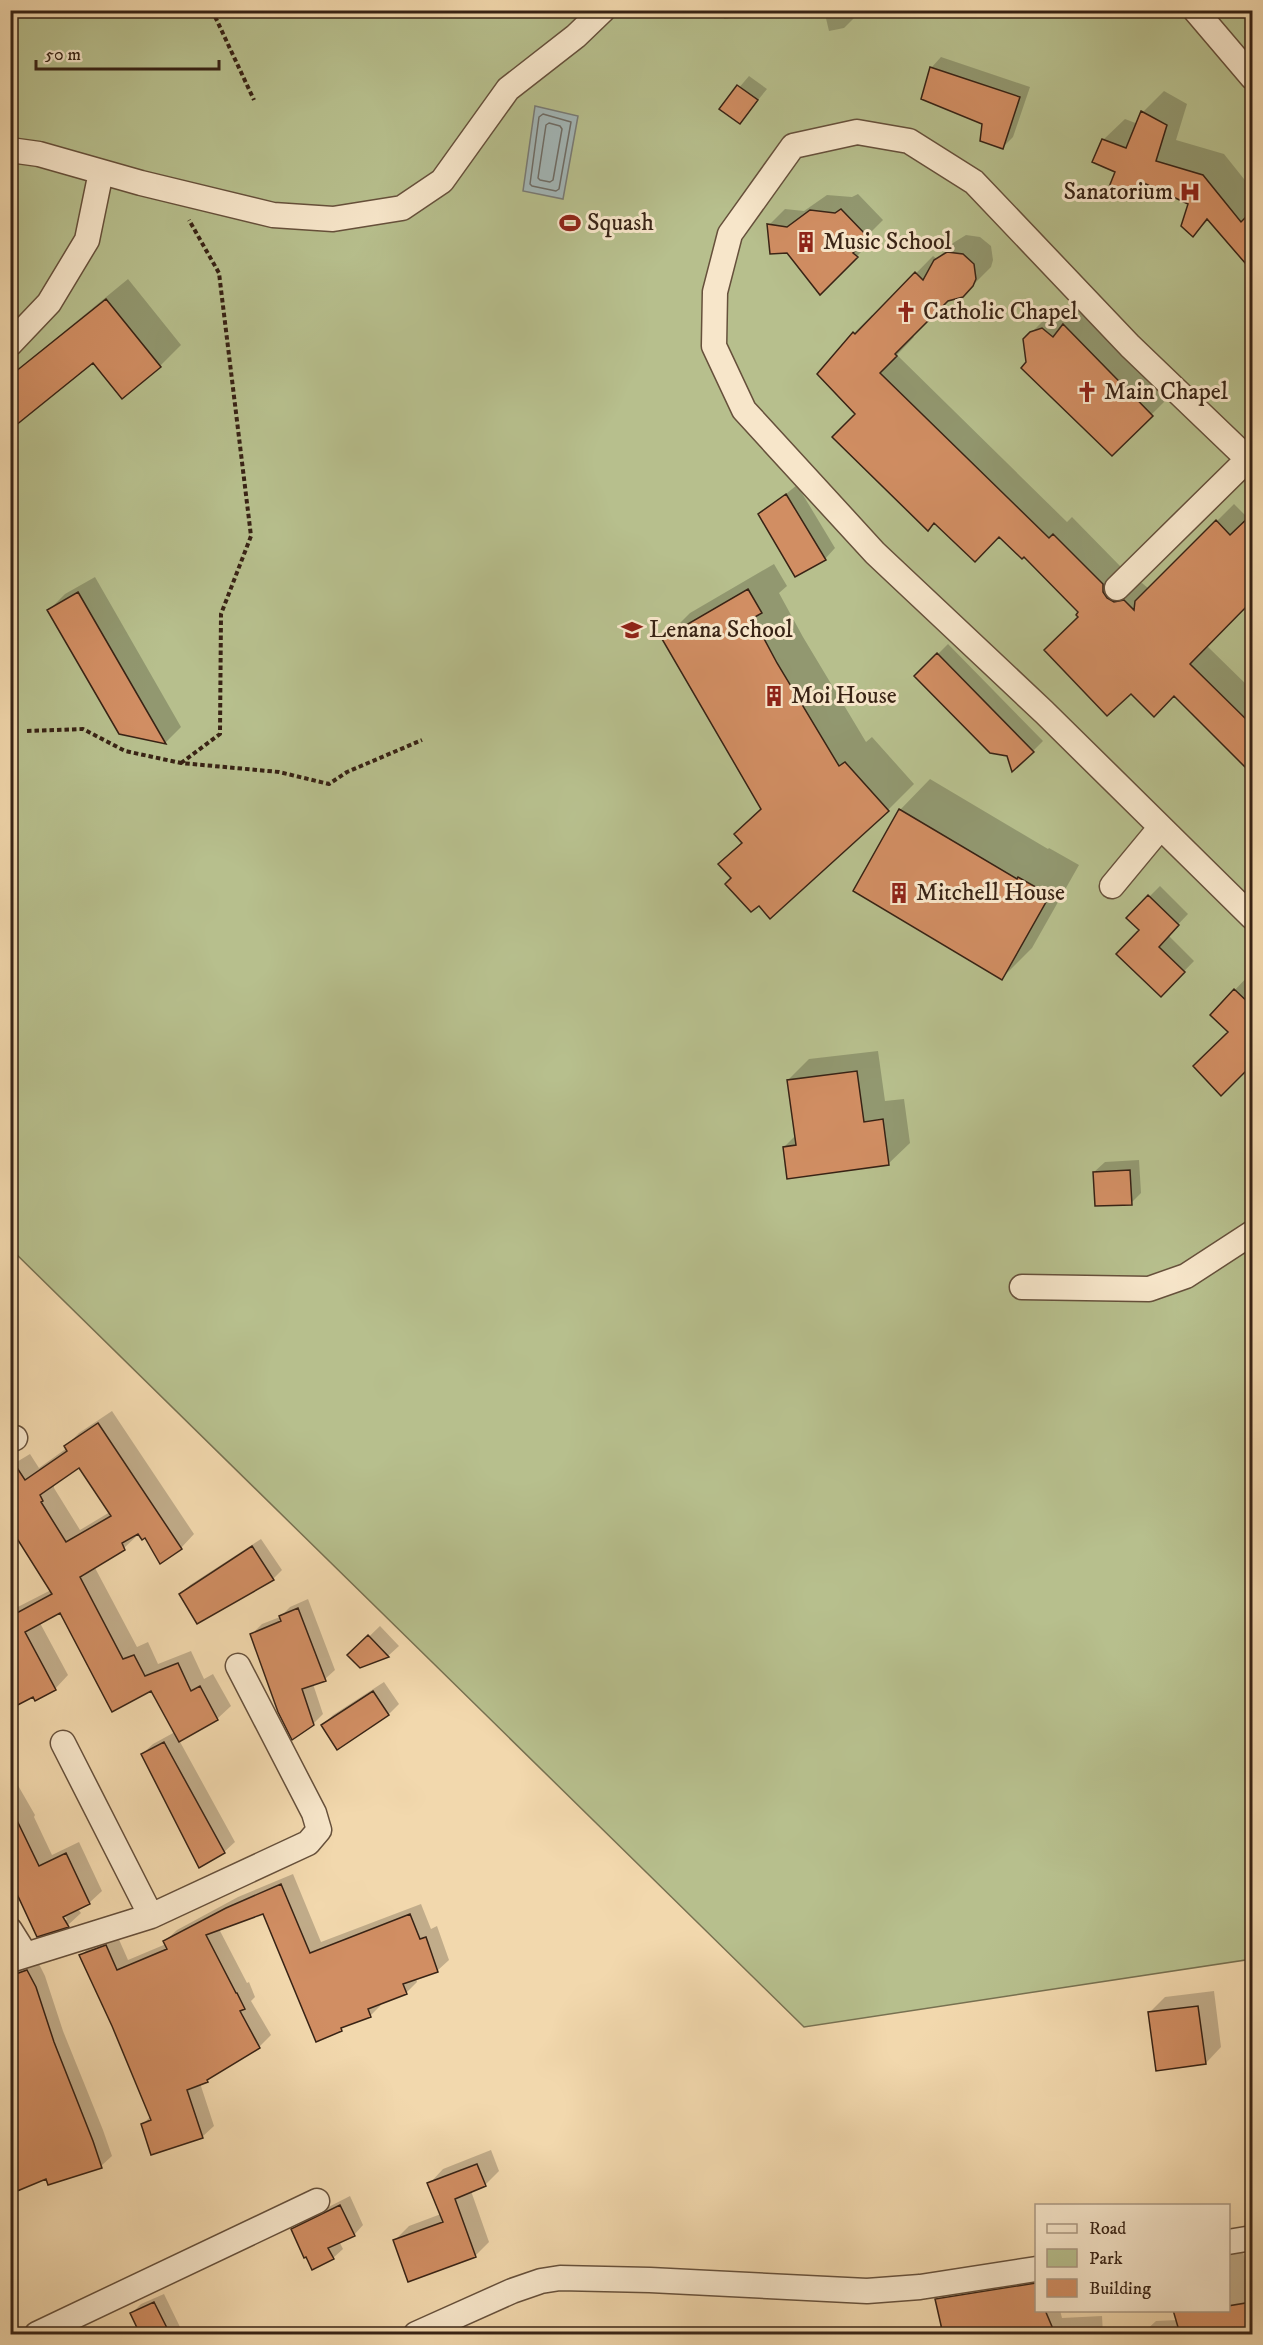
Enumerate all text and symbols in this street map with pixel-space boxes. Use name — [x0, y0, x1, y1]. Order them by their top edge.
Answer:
scale bar — [36, 33, 219, 71]
text: 50 m — [45, 44, 81, 66]
place label: Sanatorium — [1064, 177, 1173, 207]
hospital icon: Sanatorium — [1178, 180, 1202, 204]
place label: Squash — [587, 208, 654, 238]
sports icon: Squash — [558, 211, 582, 235]
place label: Music School — [823, 227, 953, 257]
building icon: Music School — [794, 230, 818, 254]
place label: Catholic Chapel — [923, 297, 1079, 327]
church icon: Catholic Chapel — [894, 300, 918, 324]
place label: Main Chapel — [1104, 377, 1229, 407]
church icon: Main Chapel — [1075, 380, 1099, 404]
place label: Lenana School — [649, 615, 794, 645]
school or university icon: Lenana School — [620, 618, 644, 642]
place label: Moi House — [791, 681, 897, 711]
building icon: Moi House — [762, 684, 786, 708]
place label: Mitchell House — [916, 878, 1065, 908]
building icon: Mitchell House — [887, 881, 911, 905]
legend — [1035, 2204, 1230, 2312]
text: Road — [1089, 2218, 1126, 2240]
text: Park — [1089, 2248, 1123, 2270]
text: Building — [1089, 2278, 1151, 2300]

